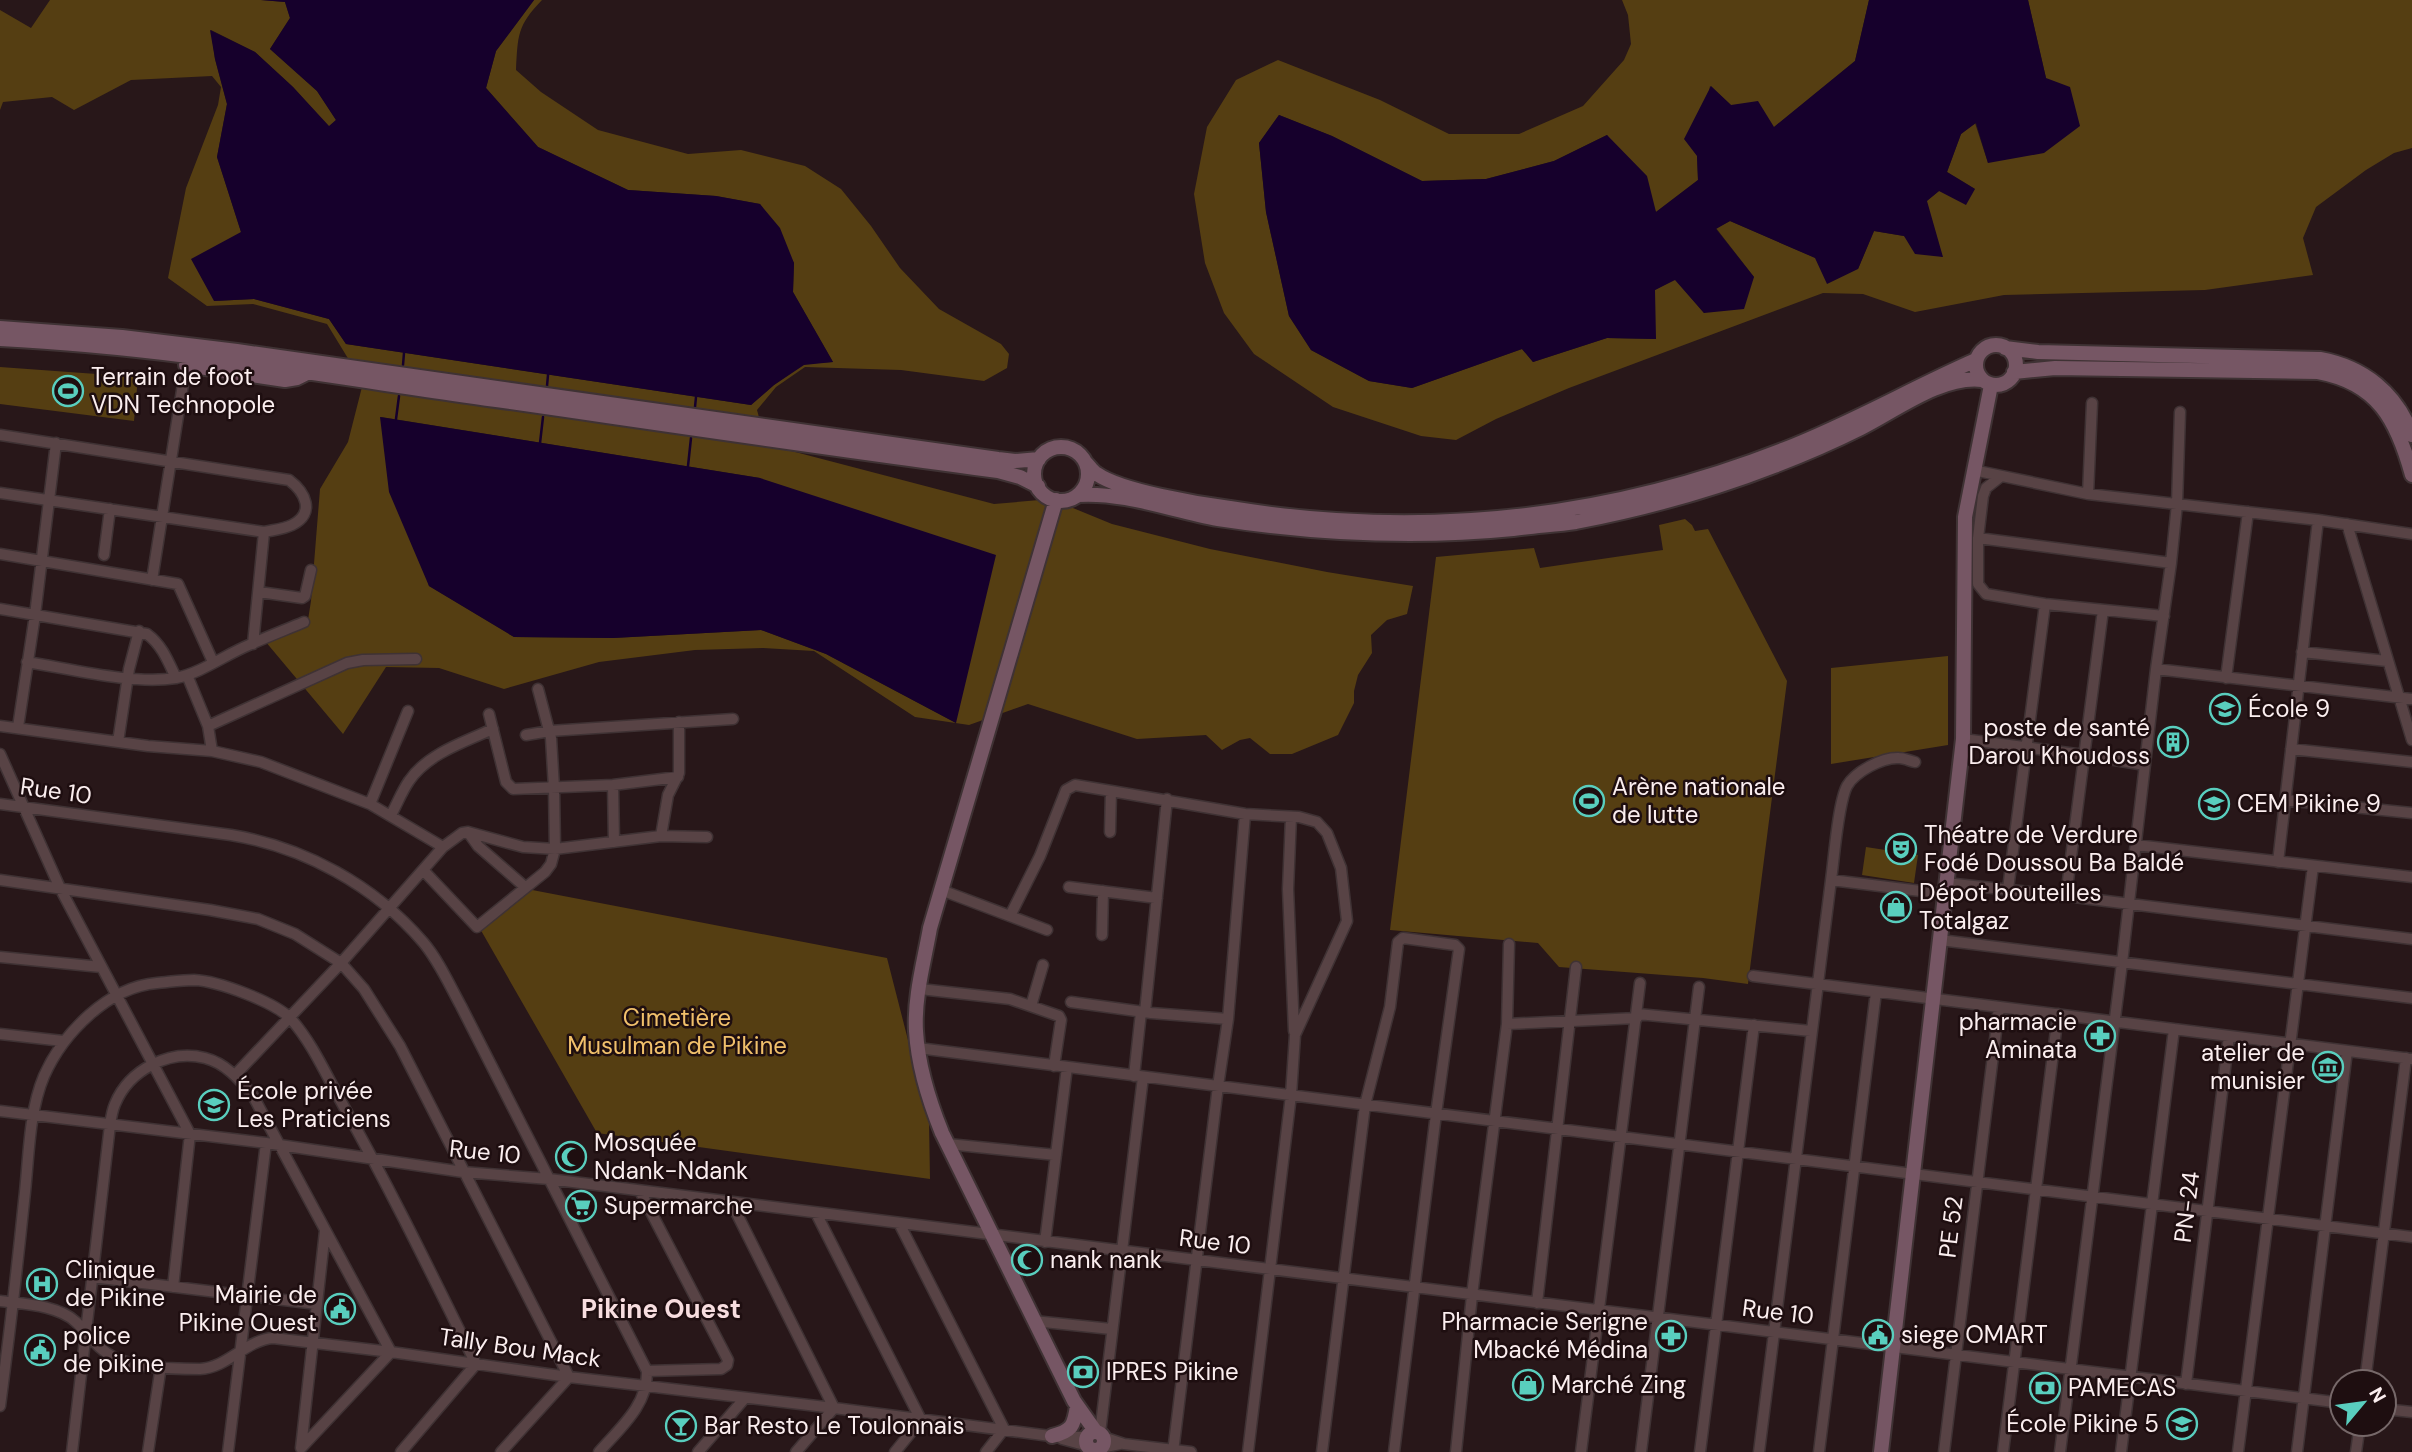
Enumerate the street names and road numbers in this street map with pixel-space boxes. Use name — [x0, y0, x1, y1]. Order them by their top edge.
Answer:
street label: Rue 10 — [18, 770, 94, 811]
street label: Rue 10 — [448, 1132, 522, 1171]
street label: PN-24 — [2167, 1170, 2206, 1244]
street label: PE 52 — [1931, 1194, 1970, 1260]
street label: Rue 10 — [1177, 1222, 1253, 1261]
street label: Rue 10 — [1740, 1292, 1816, 1331]
street label: Tally Bou Mack — [437, 1321, 603, 1374]

